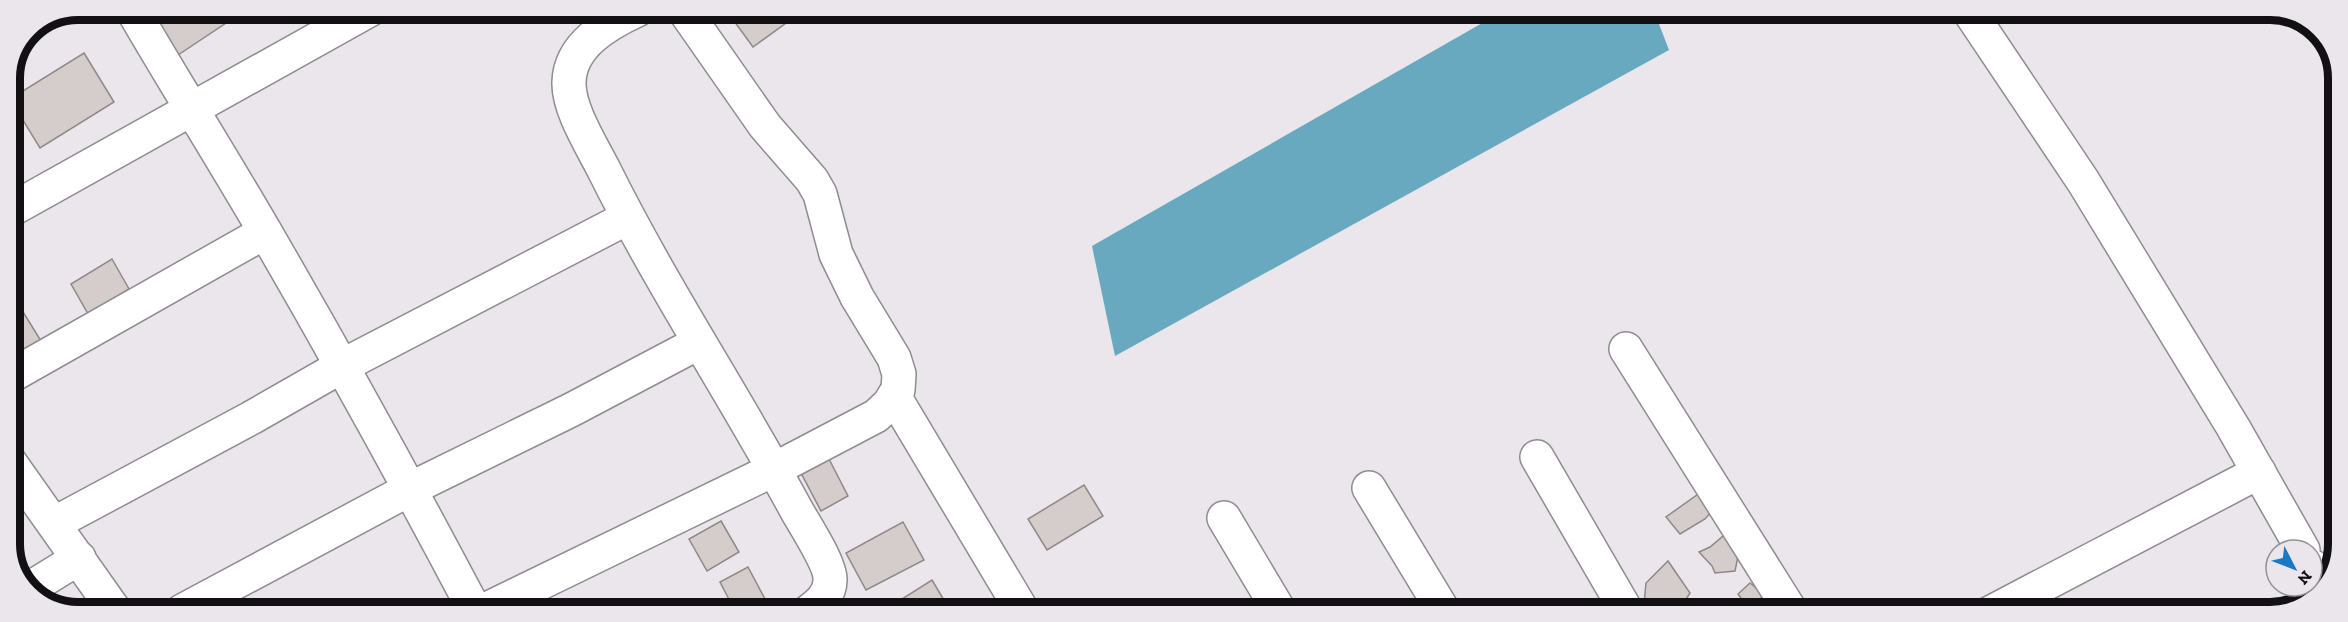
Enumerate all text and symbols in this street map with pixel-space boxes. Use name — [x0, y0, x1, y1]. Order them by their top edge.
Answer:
north arrow — [2264, 538, 2324, 598]
text: N — [2294, 567, 2316, 589]

